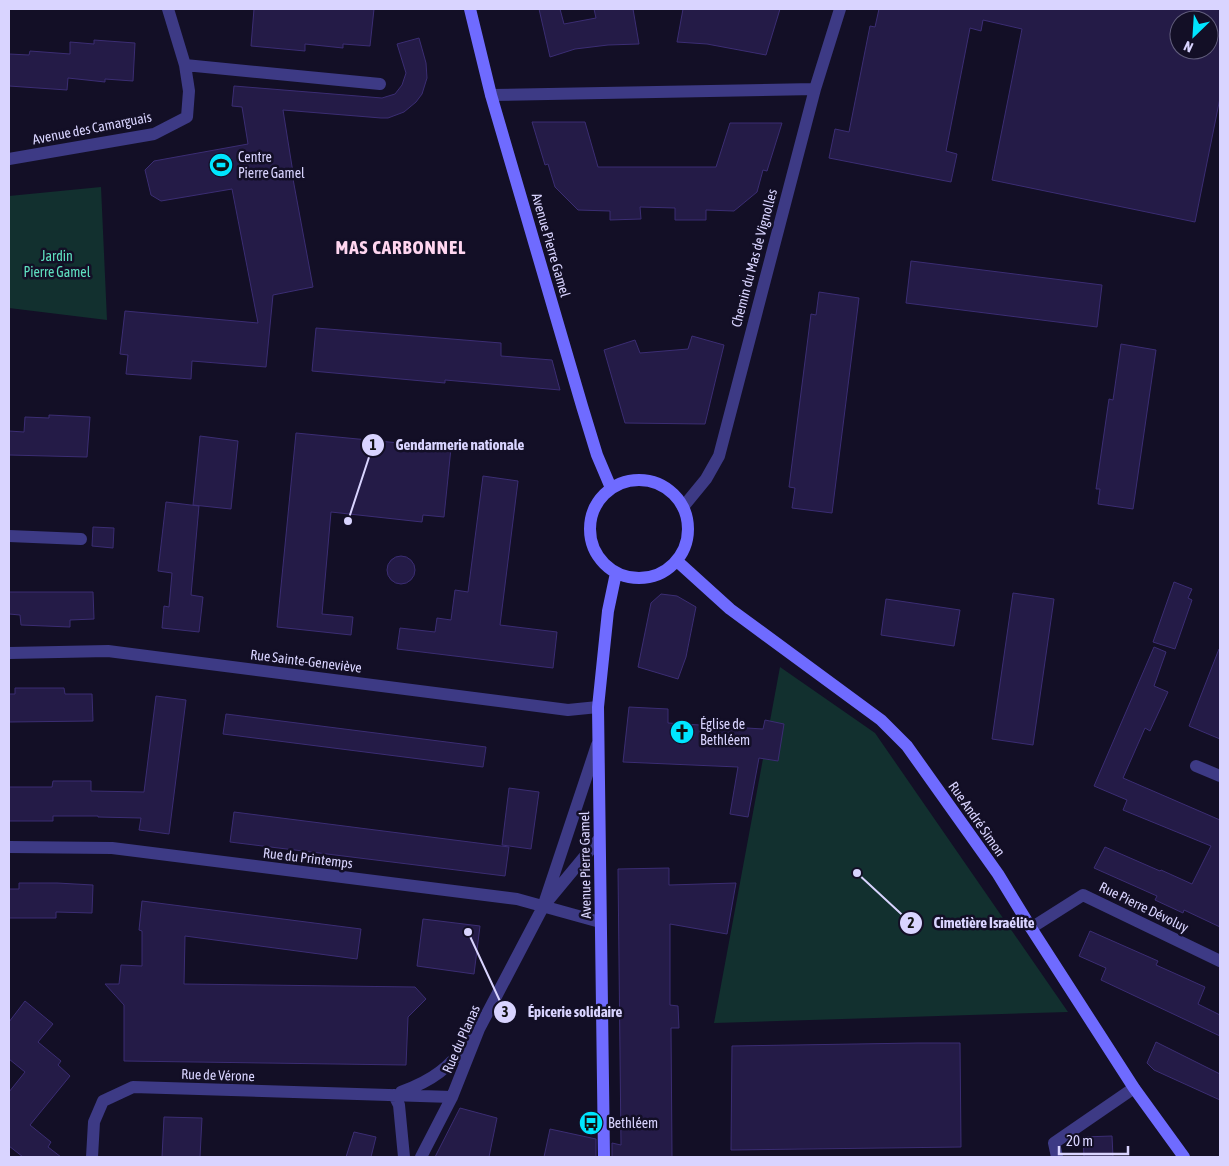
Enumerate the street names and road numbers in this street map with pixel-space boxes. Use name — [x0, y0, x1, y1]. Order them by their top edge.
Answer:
street label: Avenue des Camarguais — [31, 109, 153, 147]
street label: Chemin du Mas de Vignolles — [728, 187, 780, 329]
street label: Avenue Pierre Gamel — [529, 191, 574, 299]
street label: Rue Sainte-Geneviève — [249, 646, 363, 676]
street label: Rue André Simon — [945, 779, 1009, 859]
street label: Avenue Pierre Gamel — [576, 811, 594, 919]
street label: Rue du Printemps — [262, 845, 354, 871]
street label: Rue Pierre Dévoluy — [1097, 878, 1191, 936]
street label: Rue du Planas — [439, 1003, 483, 1075]
street label: Rue de Vérone — [181, 1066, 255, 1084]

